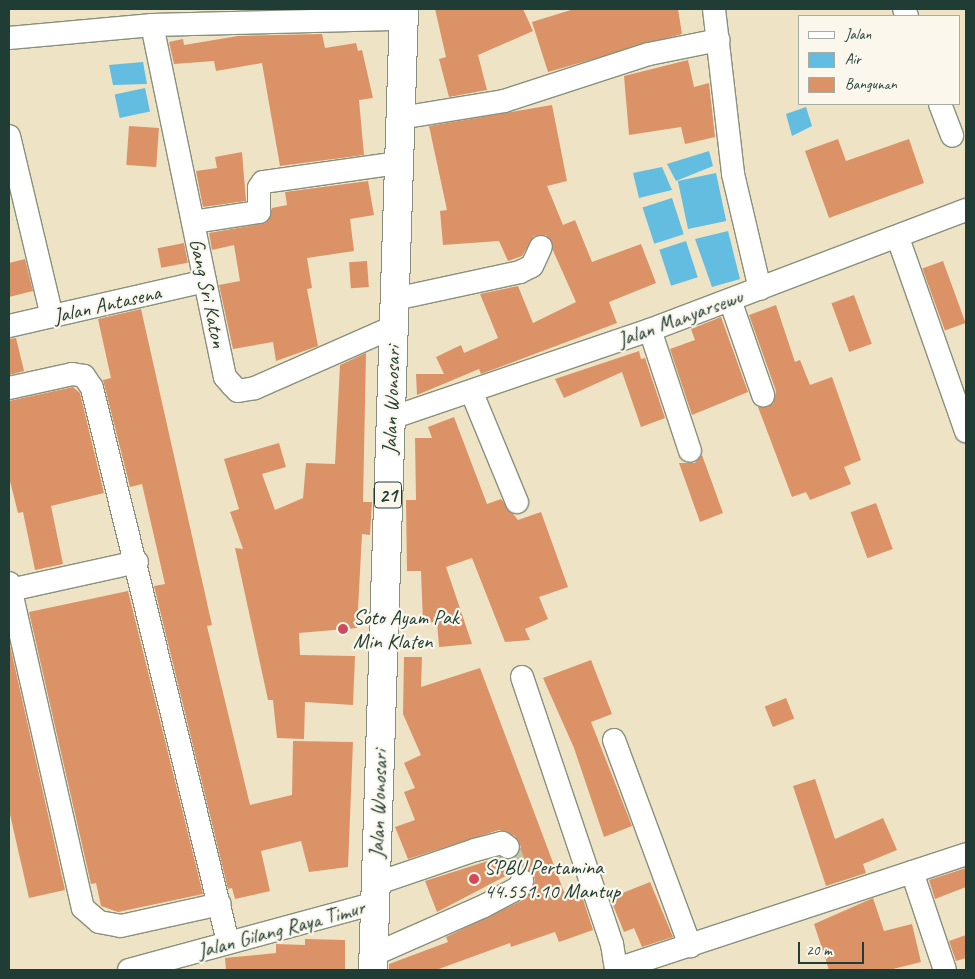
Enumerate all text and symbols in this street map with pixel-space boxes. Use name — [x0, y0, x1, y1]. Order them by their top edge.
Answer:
legend — [798, 15, 960, 105]
text: Jalan — [845, 25, 871, 44]
text: Air — [845, 50, 861, 69]
text: Bangunan — [845, 75, 897, 94]
street label: Gang Sri Katon — [184, 236, 232, 350]
street label: Jalan Antasena — [51, 279, 163, 329]
street label: Jalan Manyarsewu — [614, 284, 746, 352]
street label: Jalan Wonosari — [377, 345, 405, 455]
road number: 21 — [373, 478, 403, 512]
place label: Soto Ayam Pak Min Klaten — [353, 604, 460, 654]
marker: Soto Ayam Pak Min Klaten — [337, 623, 349, 635]
street label: Jalan Wonosari — [364, 749, 392, 859]
place label: SPBU Pertamina 44.551.10 Mantup — [484, 854, 620, 904]
marker: SPBU Pertamina 44.551.10 Mantup — [468, 873, 480, 885]
street label: Jalan Gilang Raya Timur — [195, 895, 367, 963]
scale bar — [800, 932, 866, 964]
text: 20 m — [806, 941, 832, 960]

